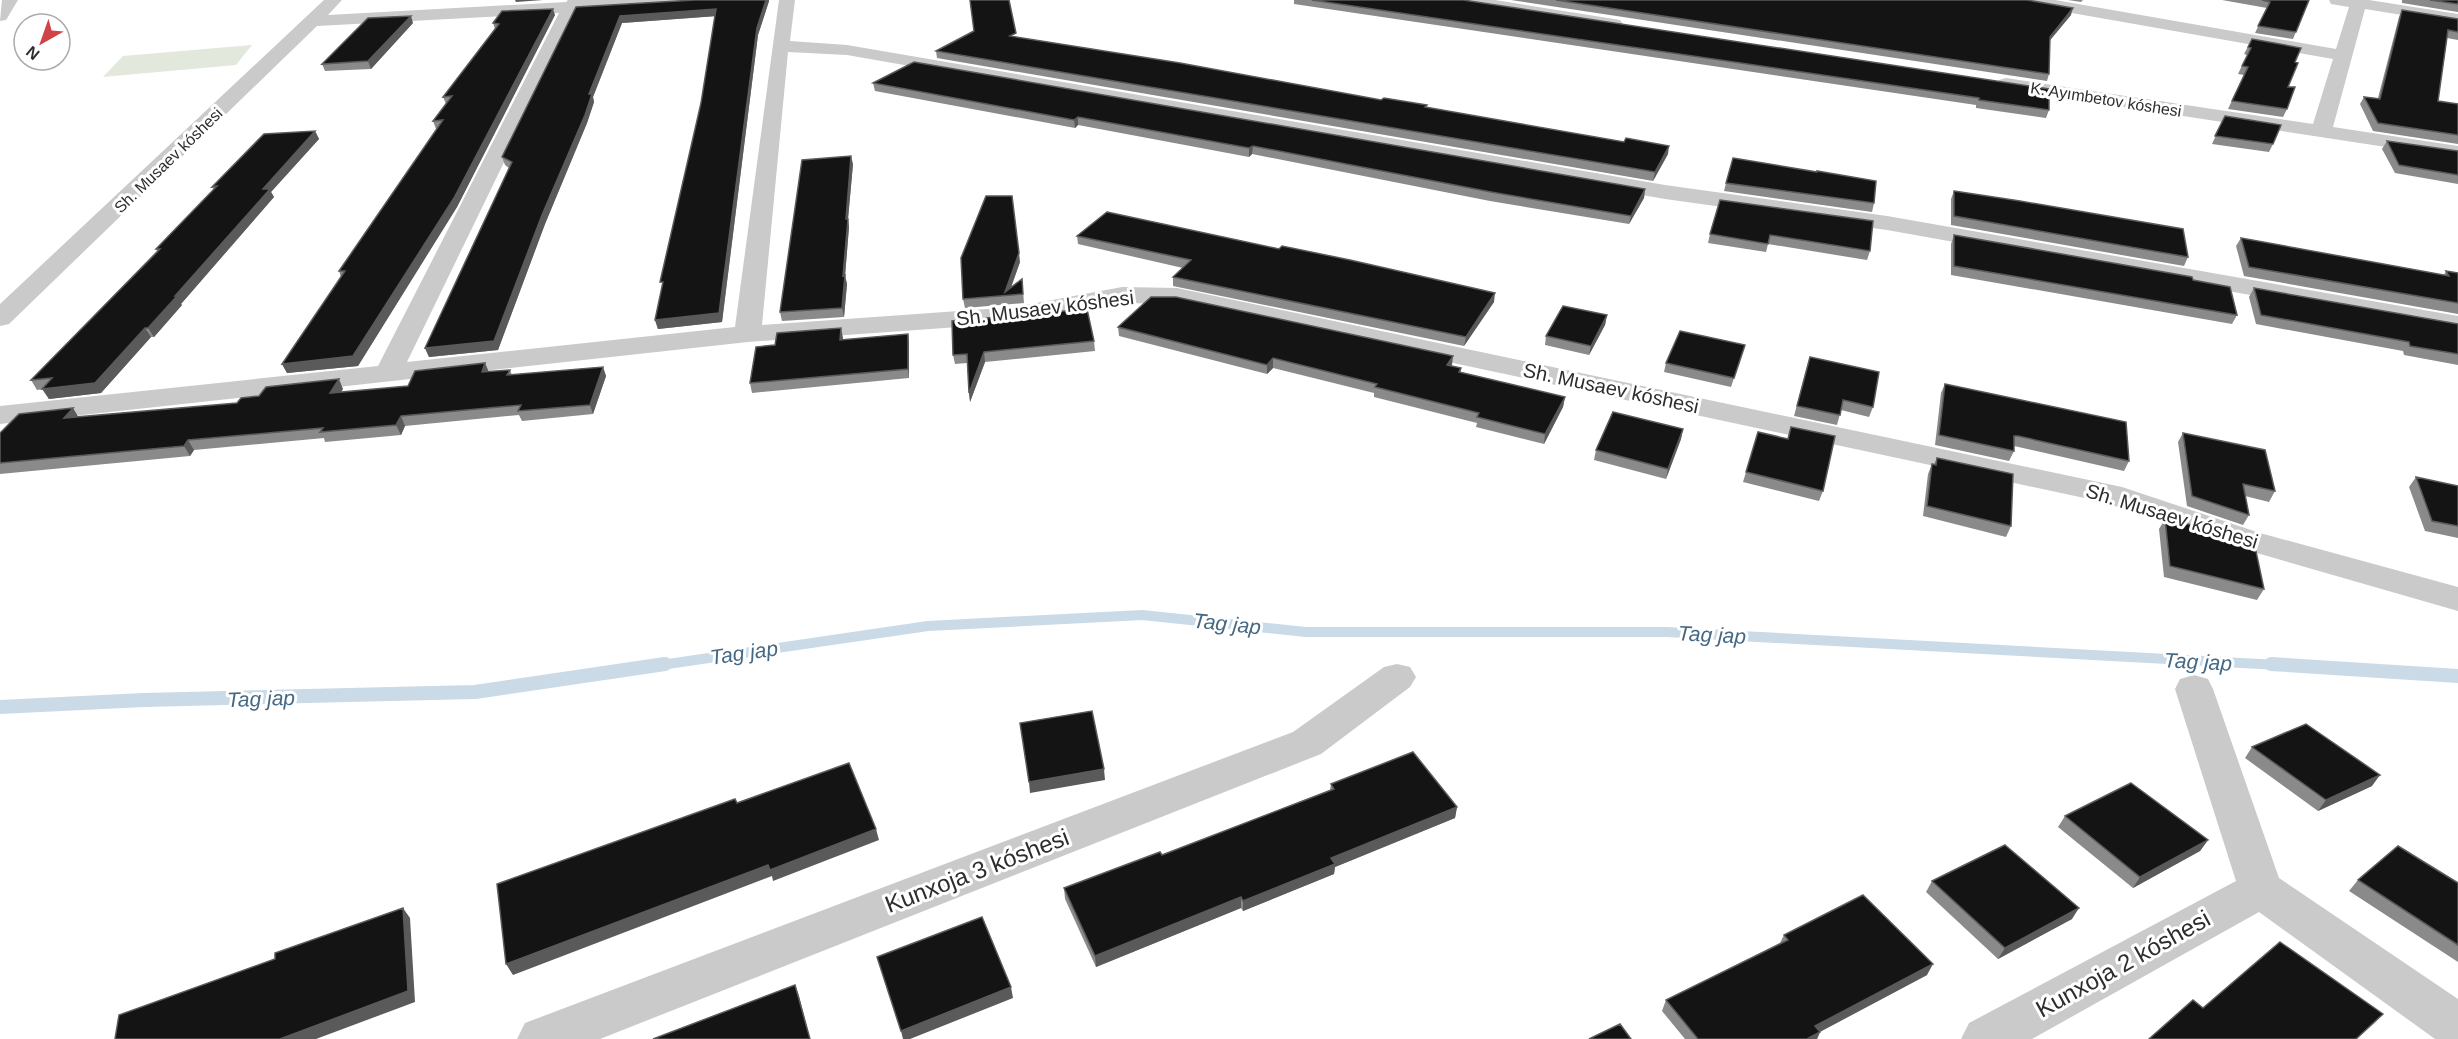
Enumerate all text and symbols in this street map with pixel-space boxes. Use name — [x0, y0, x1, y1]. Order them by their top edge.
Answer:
north arrow — [12, 12, 72, 72]
text: N — [23, 43, 43, 63]
street label: K. Ayımbetov kóshesi — [2029, 79, 2183, 120]
street label: Sh. Musaev kóshesi — [111, 105, 226, 216]
street label: Sh. Musaev kóshesi — [955, 286, 1135, 330]
street label: Sh. Musaev kóshesi — [1521, 359, 1701, 417]
street label: Sh. Musaev kóshesi — [2083, 479, 2261, 553]
water label: Tag jap — [1192, 609, 1262, 639]
water label: Tag jap — [1677, 621, 1747, 648]
water label: Tag jap — [709, 636, 779, 669]
water label: Tag jap — [2163, 648, 2233, 675]
water label: Tag jap — [227, 686, 295, 711]
street label: Kunxoja 3 kóshesi — [881, 823, 1073, 918]
street label: Kunxoja 2 kóshesi — [2031, 905, 2214, 1023]

